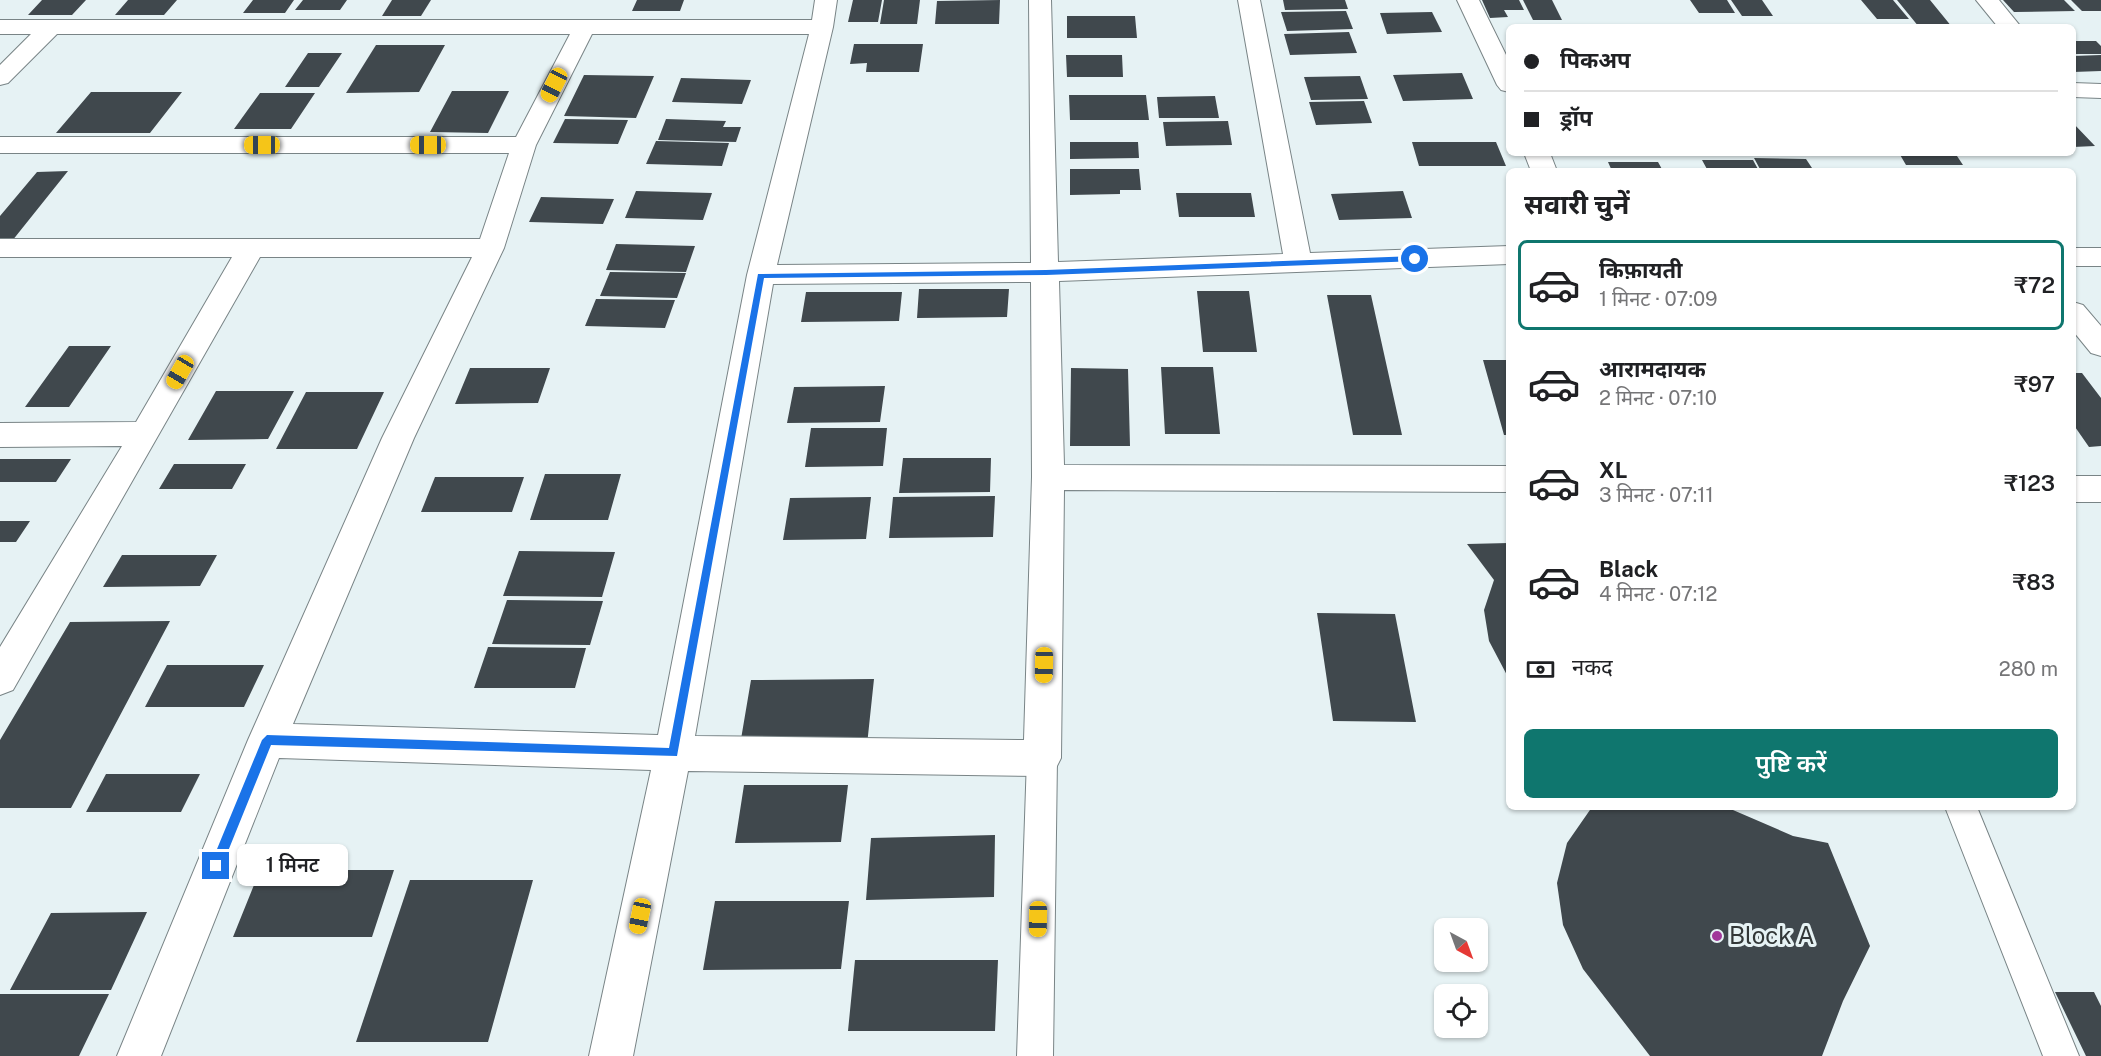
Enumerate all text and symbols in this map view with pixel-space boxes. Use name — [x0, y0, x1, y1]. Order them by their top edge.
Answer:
text: पिकअप — [1560, 47, 1631, 73]
car — [538, 65, 570, 105]
text: ड्रॉप — [1560, 105, 1593, 131]
car — [244, 136, 280, 154]
car — [410, 136, 446, 154]
text: सवारी चुनें — [1524, 188, 1629, 220]
route start — [1401, 245, 1428, 272]
text: किफ़ायती — [1599, 257, 1683, 283]
icon: car — [1527, 258, 1581, 312]
text: ₹72 — [2014, 272, 2055, 298]
text: 1 मिनट · 07:09 — [1599, 287, 1718, 311]
car — [163, 352, 197, 392]
text: आरामदायक — [1599, 356, 1706, 382]
icon: car — [1527, 357, 1581, 411]
text: ₹97 — [2014, 371, 2055, 397]
text: 2 मिनट · 07:10 — [1599, 386, 1717, 410]
icon: car — [1527, 456, 1581, 510]
text: XL — [1599, 457, 1627, 483]
text: ₹123 — [2004, 470, 2055, 496]
text: 3 मिनट · 07:11 — [1599, 483, 1714, 507]
icon: car — [1527, 555, 1581, 609]
text: Black — [1599, 556, 1658, 582]
text: ₹83 — [2013, 569, 2055, 595]
text: 4 मिनट · 07:12 — [1599, 582, 1717, 606]
car — [1035, 647, 1053, 683]
icon: cash — [1524, 653, 1557, 686]
text: नकद — [1572, 654, 1613, 680]
text: 280 m — [1999, 657, 2058, 681]
button: पुष्टि करें — [1524, 729, 2058, 798]
callout: 1 मिनट — [237, 845, 348, 887]
route end — [202, 852, 229, 879]
text: 1 मिनट — [266, 853, 319, 877]
car — [627, 897, 653, 935]
car — [1029, 901, 1047, 937]
north arrow — [1434, 918, 1488, 972]
map controls — [1434, 918, 1488, 1038]
place label: Block A — [1729, 921, 1815, 949]
marker: Block A — [1710, 929, 1724, 943]
button: locate — [1434, 984, 1488, 1038]

